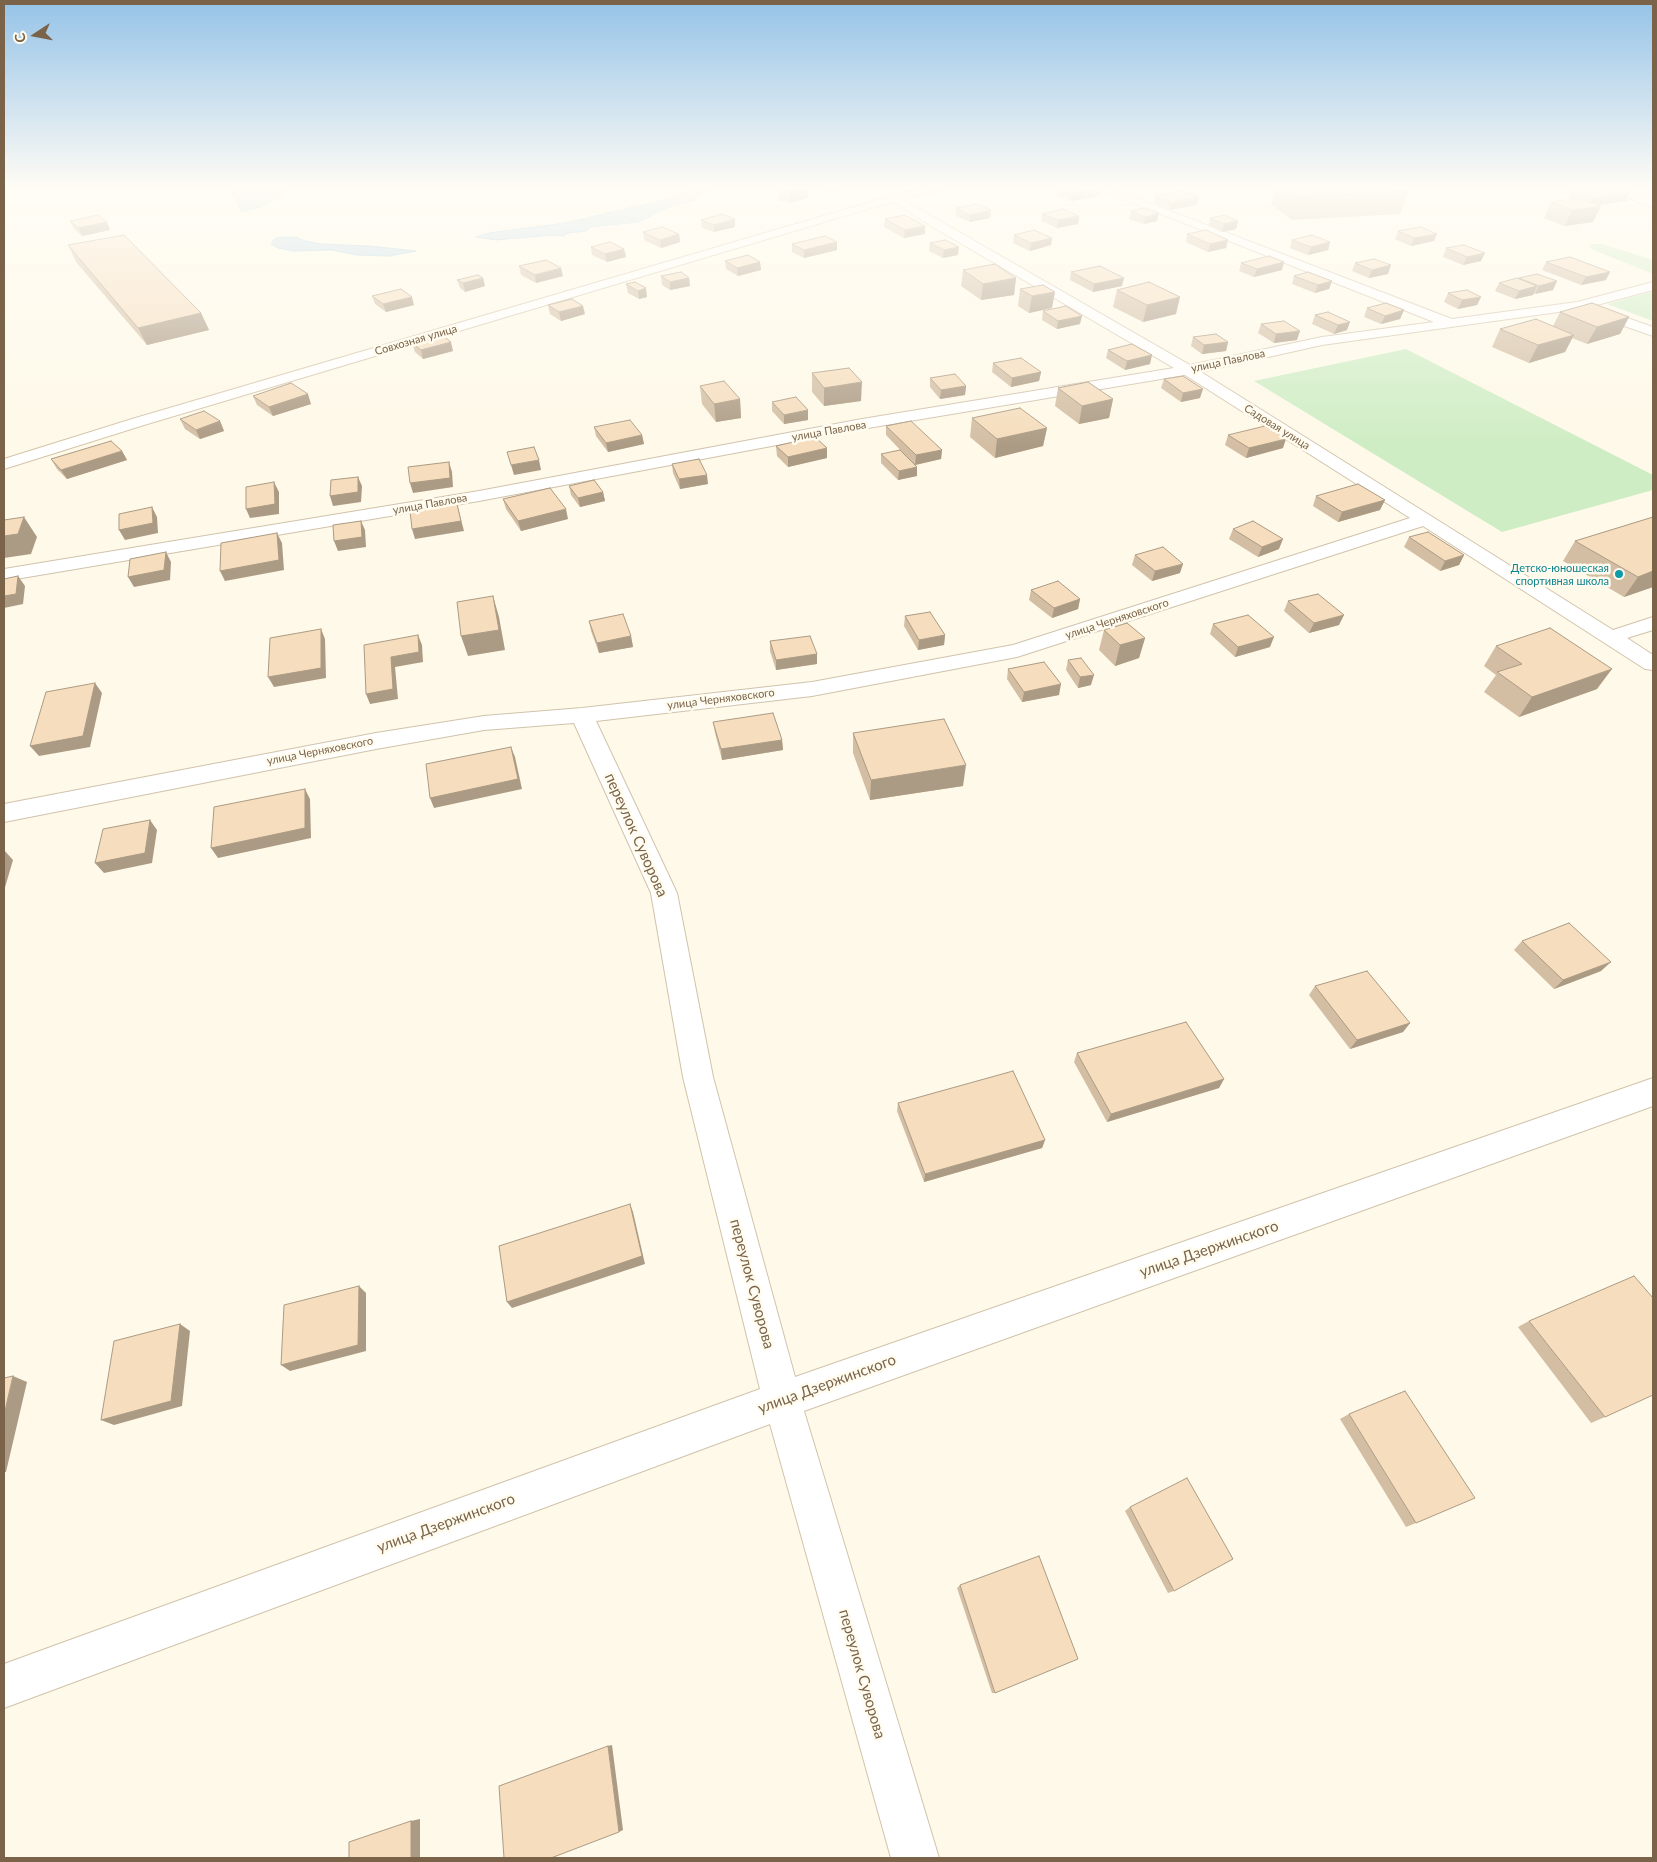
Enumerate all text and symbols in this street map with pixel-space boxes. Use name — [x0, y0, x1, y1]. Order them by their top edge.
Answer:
north arrow — [10, 10, 60, 60]
text: С — [11, 32, 29, 44]
street label: Совхозная улица — [373, 322, 459, 358]
street label: улица Павлова — [1190, 347, 1266, 375]
street label: Садовая улица — [1242, 402, 1312, 452]
street label: улица Павлова — [791, 418, 867, 444]
street label: улица Павлова — [392, 491, 468, 517]
place label: Детско-юношеская спортивная школа — [1511, 561, 1609, 587]
marker: Детско-юношеская спортивная школа — [1613, 568, 1625, 580]
street label: улица Черняховского — [1064, 596, 1170, 642]
street label: улица Черняховского — [667, 686, 775, 712]
street label: улица Черняховского — [266, 734, 374, 768]
street label: переулок Суворова — [601, 770, 671, 900]
street label: переулок Суворова — [726, 1217, 778, 1351]
street label: улица Дзержинского — [1137, 1217, 1281, 1281]
street label: улица Дзержинского — [755, 1351, 899, 1417]
street label: улица Дзержинского — [374, 1490, 518, 1556]
street label: переулок Суворова — [835, 1607, 889, 1741]

